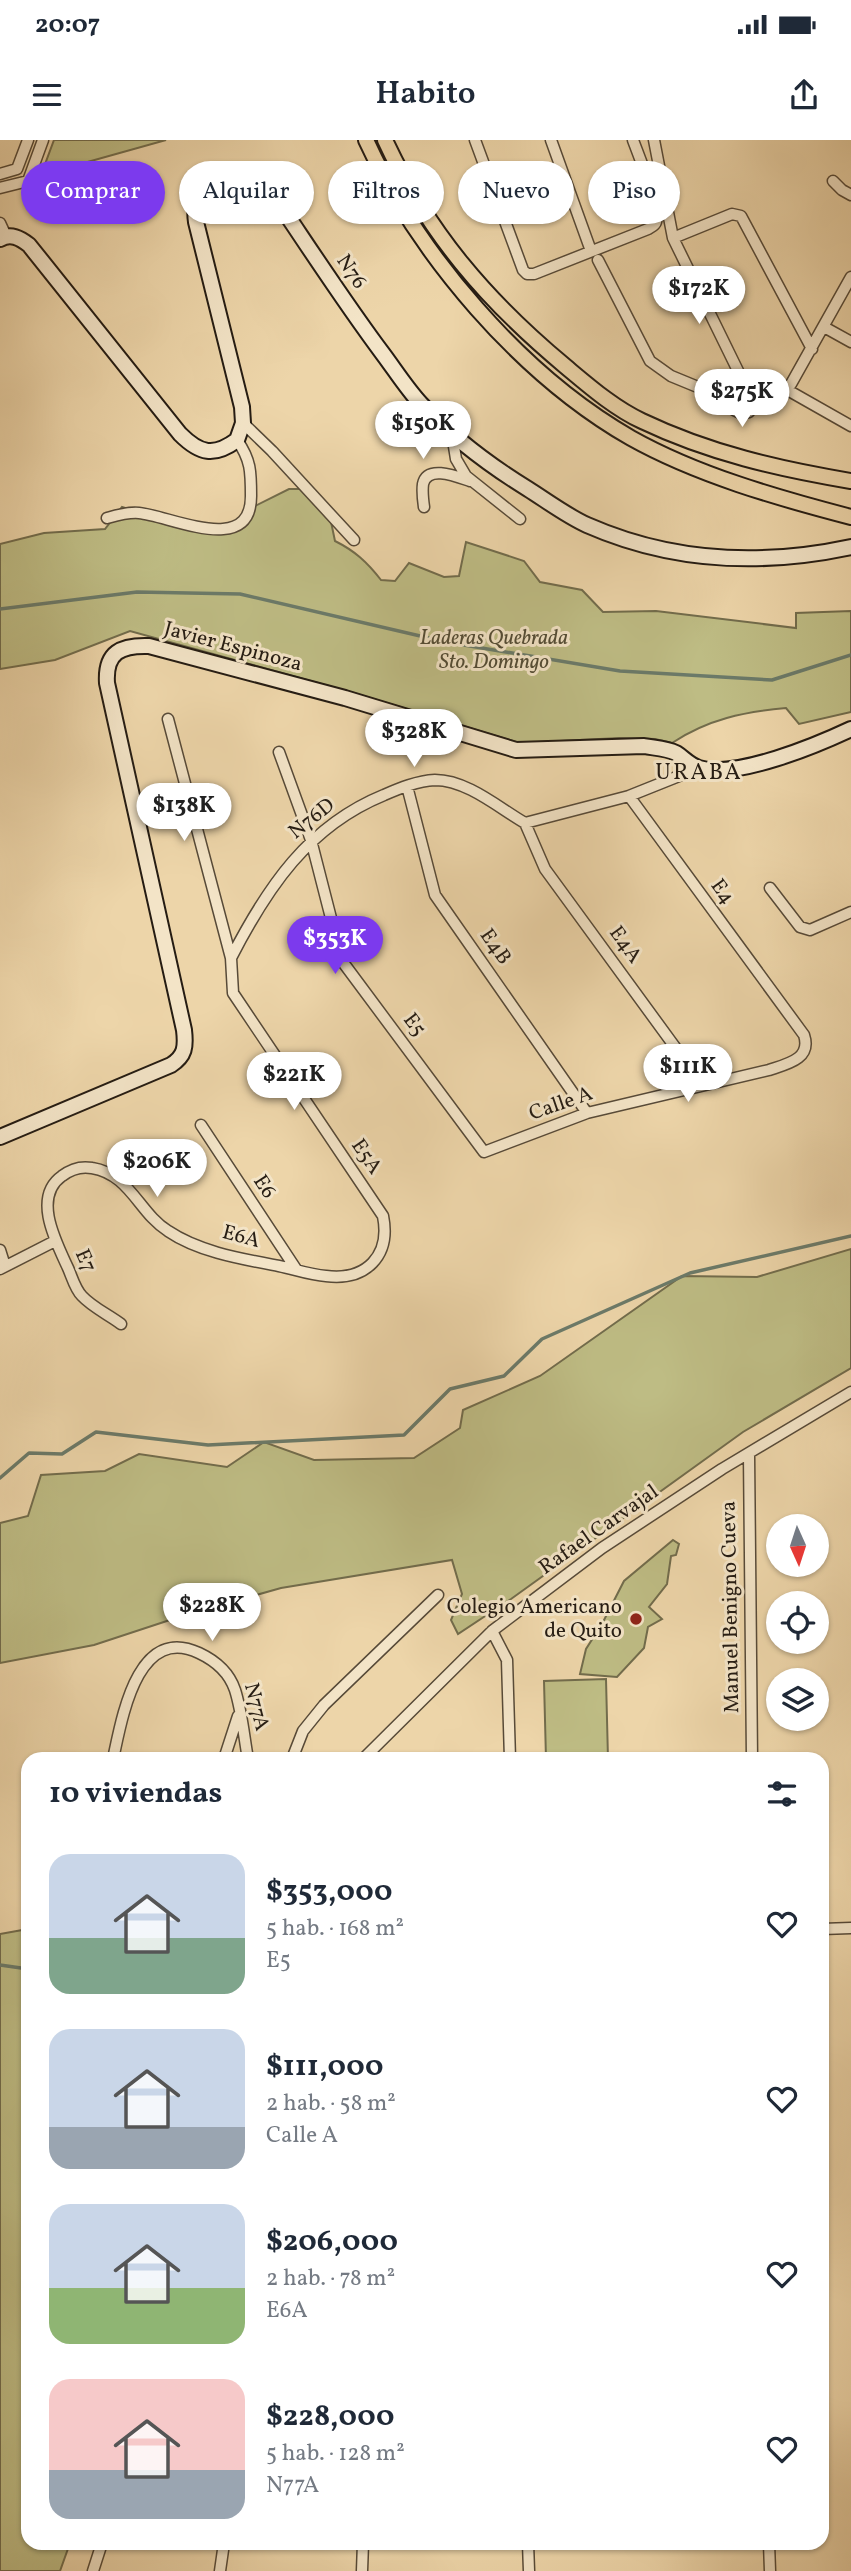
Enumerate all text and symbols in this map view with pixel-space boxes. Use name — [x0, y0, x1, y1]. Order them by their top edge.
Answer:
text: 20:07 — [35, 7, 100, 43]
text: Habito — [376, 73, 475, 117]
icon: menu — [28, 76, 66, 114]
icon: share — [785, 76, 823, 114]
chip: Comprar — [21, 161, 165, 224]
chip: Alquilar — [179, 161, 314, 224]
chip: Filtros — [328, 161, 444, 224]
chip: Nuevo — [458, 161, 574, 224]
chip: Piso — [588, 161, 680, 224]
street label: N76 — [329, 249, 373, 295]
pin: $172K — [650, 267, 748, 326]
text: $172K — [668, 273, 730, 305]
pin: $275K — [693, 370, 791, 429]
text: $275K — [710, 376, 774, 408]
pin: $150K — [374, 402, 472, 461]
text: $150K — [391, 408, 455, 440]
street label: Javier Espinoza — [161, 615, 305, 679]
park label: Laderas Quebrada Sto. Domingo — [420, 624, 568, 677]
pin: $328K — [365, 710, 463, 769]
text: $328K — [381, 716, 447, 748]
district label: URABA — [655, 757, 743, 789]
pin: $138K — [135, 784, 233, 843]
text: $138K — [153, 790, 216, 822]
street label: N76D — [283, 791, 341, 847]
street label: E4 — [703, 873, 741, 911]
pin: $353K — [286, 916, 384, 976]
street label: E4A — [602, 920, 649, 970]
text: $353K — [303, 923, 367, 955]
street label: E4B — [472, 923, 518, 971]
street label: E5 — [396, 1007, 432, 1043]
pin: $111K — [639, 1044, 737, 1104]
text: $111K — [659, 1051, 717, 1083]
pin: $221K — [245, 1052, 343, 1112]
text: $221K — [263, 1059, 325, 1091]
street label: Calle A — [525, 1080, 597, 1128]
street label: E5A — [343, 1133, 389, 1181]
pin: $206K — [108, 1140, 206, 1199]
text: $206K — [123, 1146, 191, 1178]
street label: E6 — [246, 1169, 282, 1205]
street label: E6A — [219, 1218, 263, 1256]
street label: E7 — [67, 1245, 103, 1277]
street label: Rafael Carvajal — [533, 1478, 665, 1582]
street label: Manuel Benigno Cueva — [715, 1501, 747, 1713]
north arrow — [766, 1514, 830, 1577]
map controls — [766, 1514, 829, 1731]
pin: $228K — [163, 1584, 261, 1643]
text: $228K — [179, 1590, 245, 1622]
button: locate — [766, 1591, 829, 1654]
place label: Colegio Americano de Quito — [447, 1593, 622, 1646]
marker: Colegio Americano de Quito — [628, 1611, 644, 1627]
button: layers — [766, 1668, 829, 1731]
street label: N77A — [236, 1680, 276, 1734]
text: 10 viviendas — [49, 1773, 222, 1815]
icon: filters — [763, 1775, 801, 1813]
text: $353,000 — [266, 1871, 392, 1913]
icon: home — [105, 1882, 189, 1966]
icon: heart — [763, 1905, 801, 1943]
text: 5 hab. · 168 m² — [266, 1913, 404, 1945]
text: E5 — [266, 1945, 291, 1977]
text: $111,000 — [266, 2046, 384, 2088]
icon: home — [105, 2057, 189, 2141]
icon: heart — [763, 2080, 801, 2118]
text: 2 hab. · 58 m² — [266, 2088, 396, 2120]
text: Calle A — [266, 2120, 338, 2152]
text: $206,000 — [266, 2221, 398, 2263]
icon: home — [105, 2232, 189, 2316]
icon: heart — [763, 2255, 801, 2293]
text: 2 hab. · 78 m² — [266, 2263, 395, 2295]
text: E6A — [266, 2295, 308, 2327]
text: $228,000 — [266, 2396, 395, 2438]
icon: home — [105, 2407, 189, 2491]
icon: heart — [763, 2430, 801, 2468]
text: 5 hab. · 128 m² — [266, 2438, 405, 2470]
text: N77A — [266, 2470, 319, 2502]

